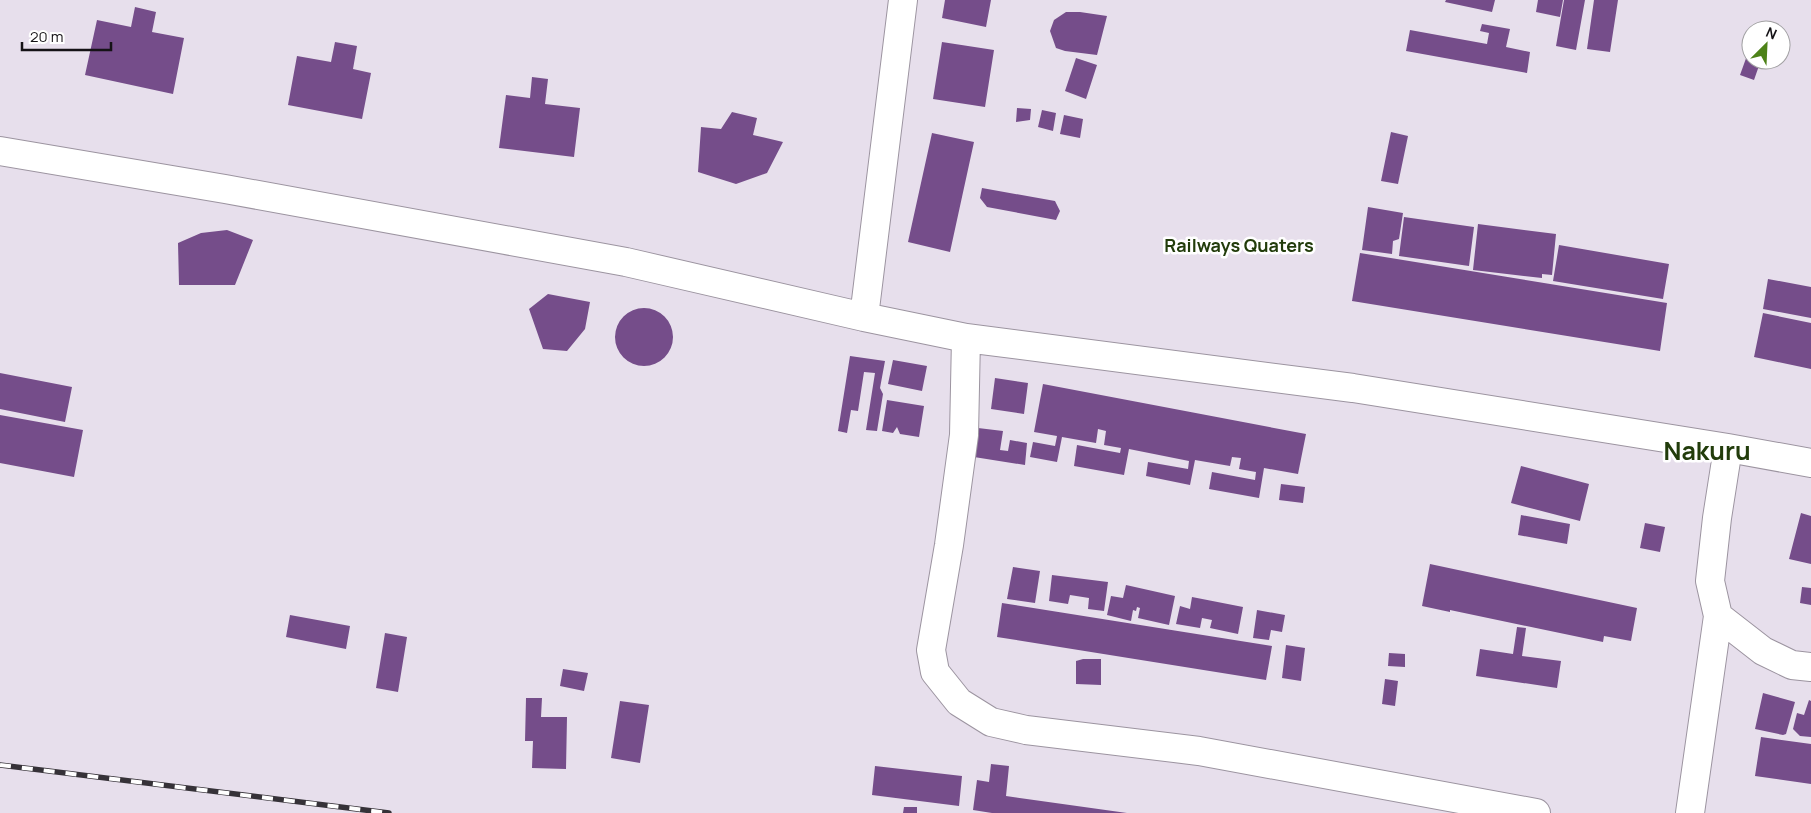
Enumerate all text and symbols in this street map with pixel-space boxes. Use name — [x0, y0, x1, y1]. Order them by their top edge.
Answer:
scale bar — [22, 20, 111, 52]
north arrow — [1741, 20, 1791, 70]
text: N — [1763, 22, 1780, 43]
text: 20 m — [30, 26, 63, 47]
district label: Railways Quaters — [1164, 233, 1314, 257]
district label: Nakuru — [1663, 433, 1751, 468]

